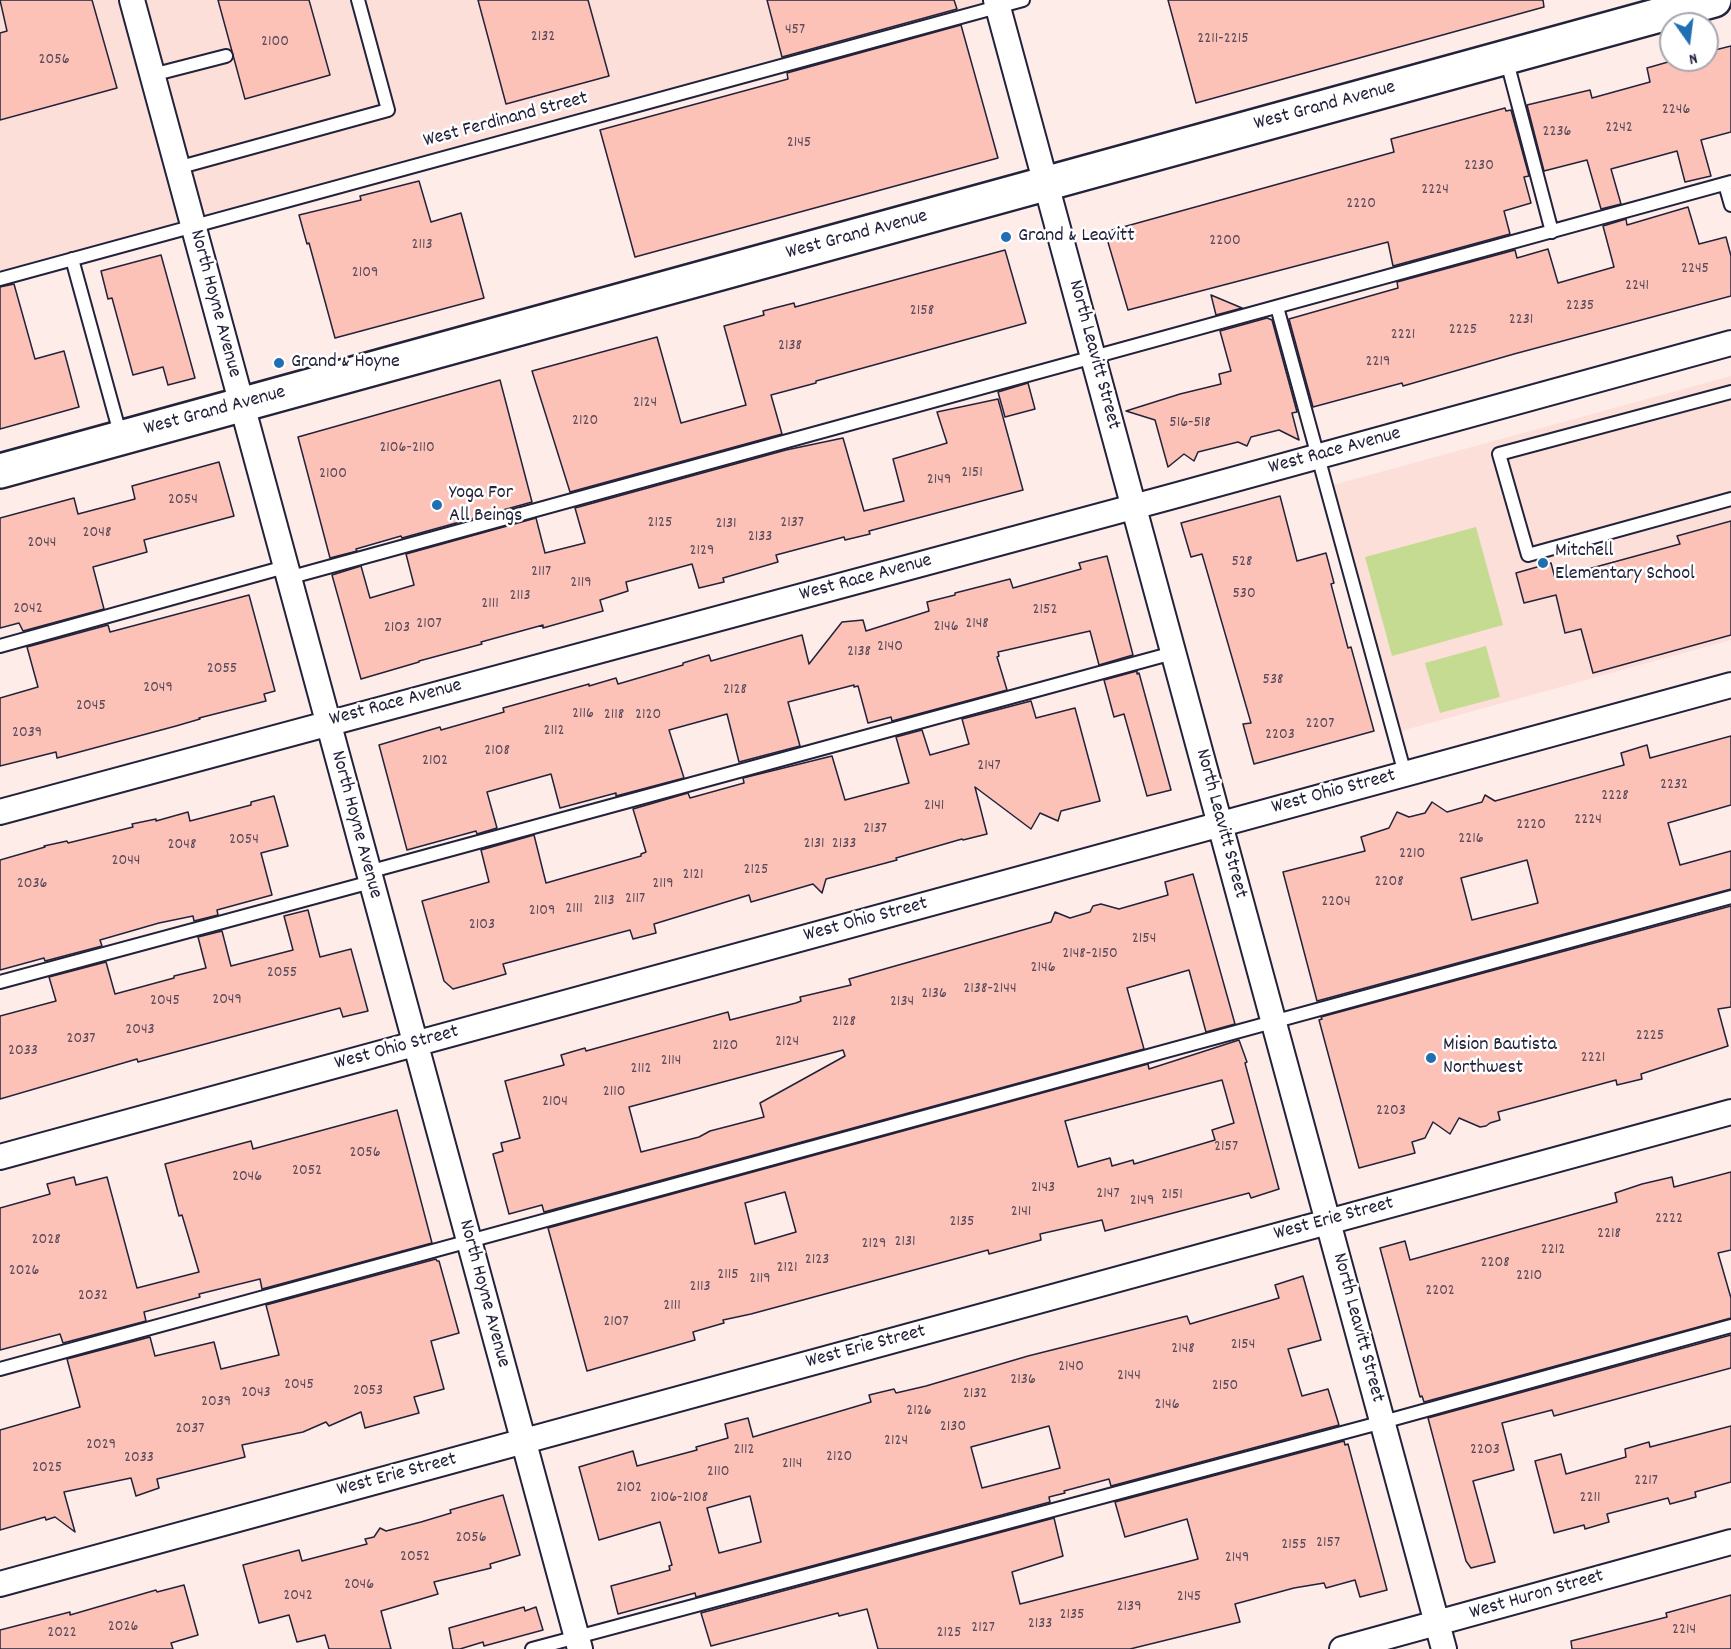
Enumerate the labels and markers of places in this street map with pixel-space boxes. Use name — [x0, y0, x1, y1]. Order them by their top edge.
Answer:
place label: Grand & Leavitt — [1018, 225, 1135, 249]
marker: Grand & Leavitt — [999, 230, 1013, 244]
place label: Grand & Hoyne — [291, 351, 400, 375]
marker: Grand & Hoyne — [272, 356, 286, 370]
place label: Yoga For All Beings — [449, 482, 522, 529]
marker: Yoga For All Beings — [430, 498, 444, 512]
place label: Mitchell Elementary School — [1555, 540, 1695, 587]
marker: Mitchell Elementary School — [1536, 556, 1550, 570]
place label: Mision Bautista Northwest — [1443, 1034, 1557, 1081]
marker: Mision Bautista Northwest — [1424, 1051, 1438, 1065]

